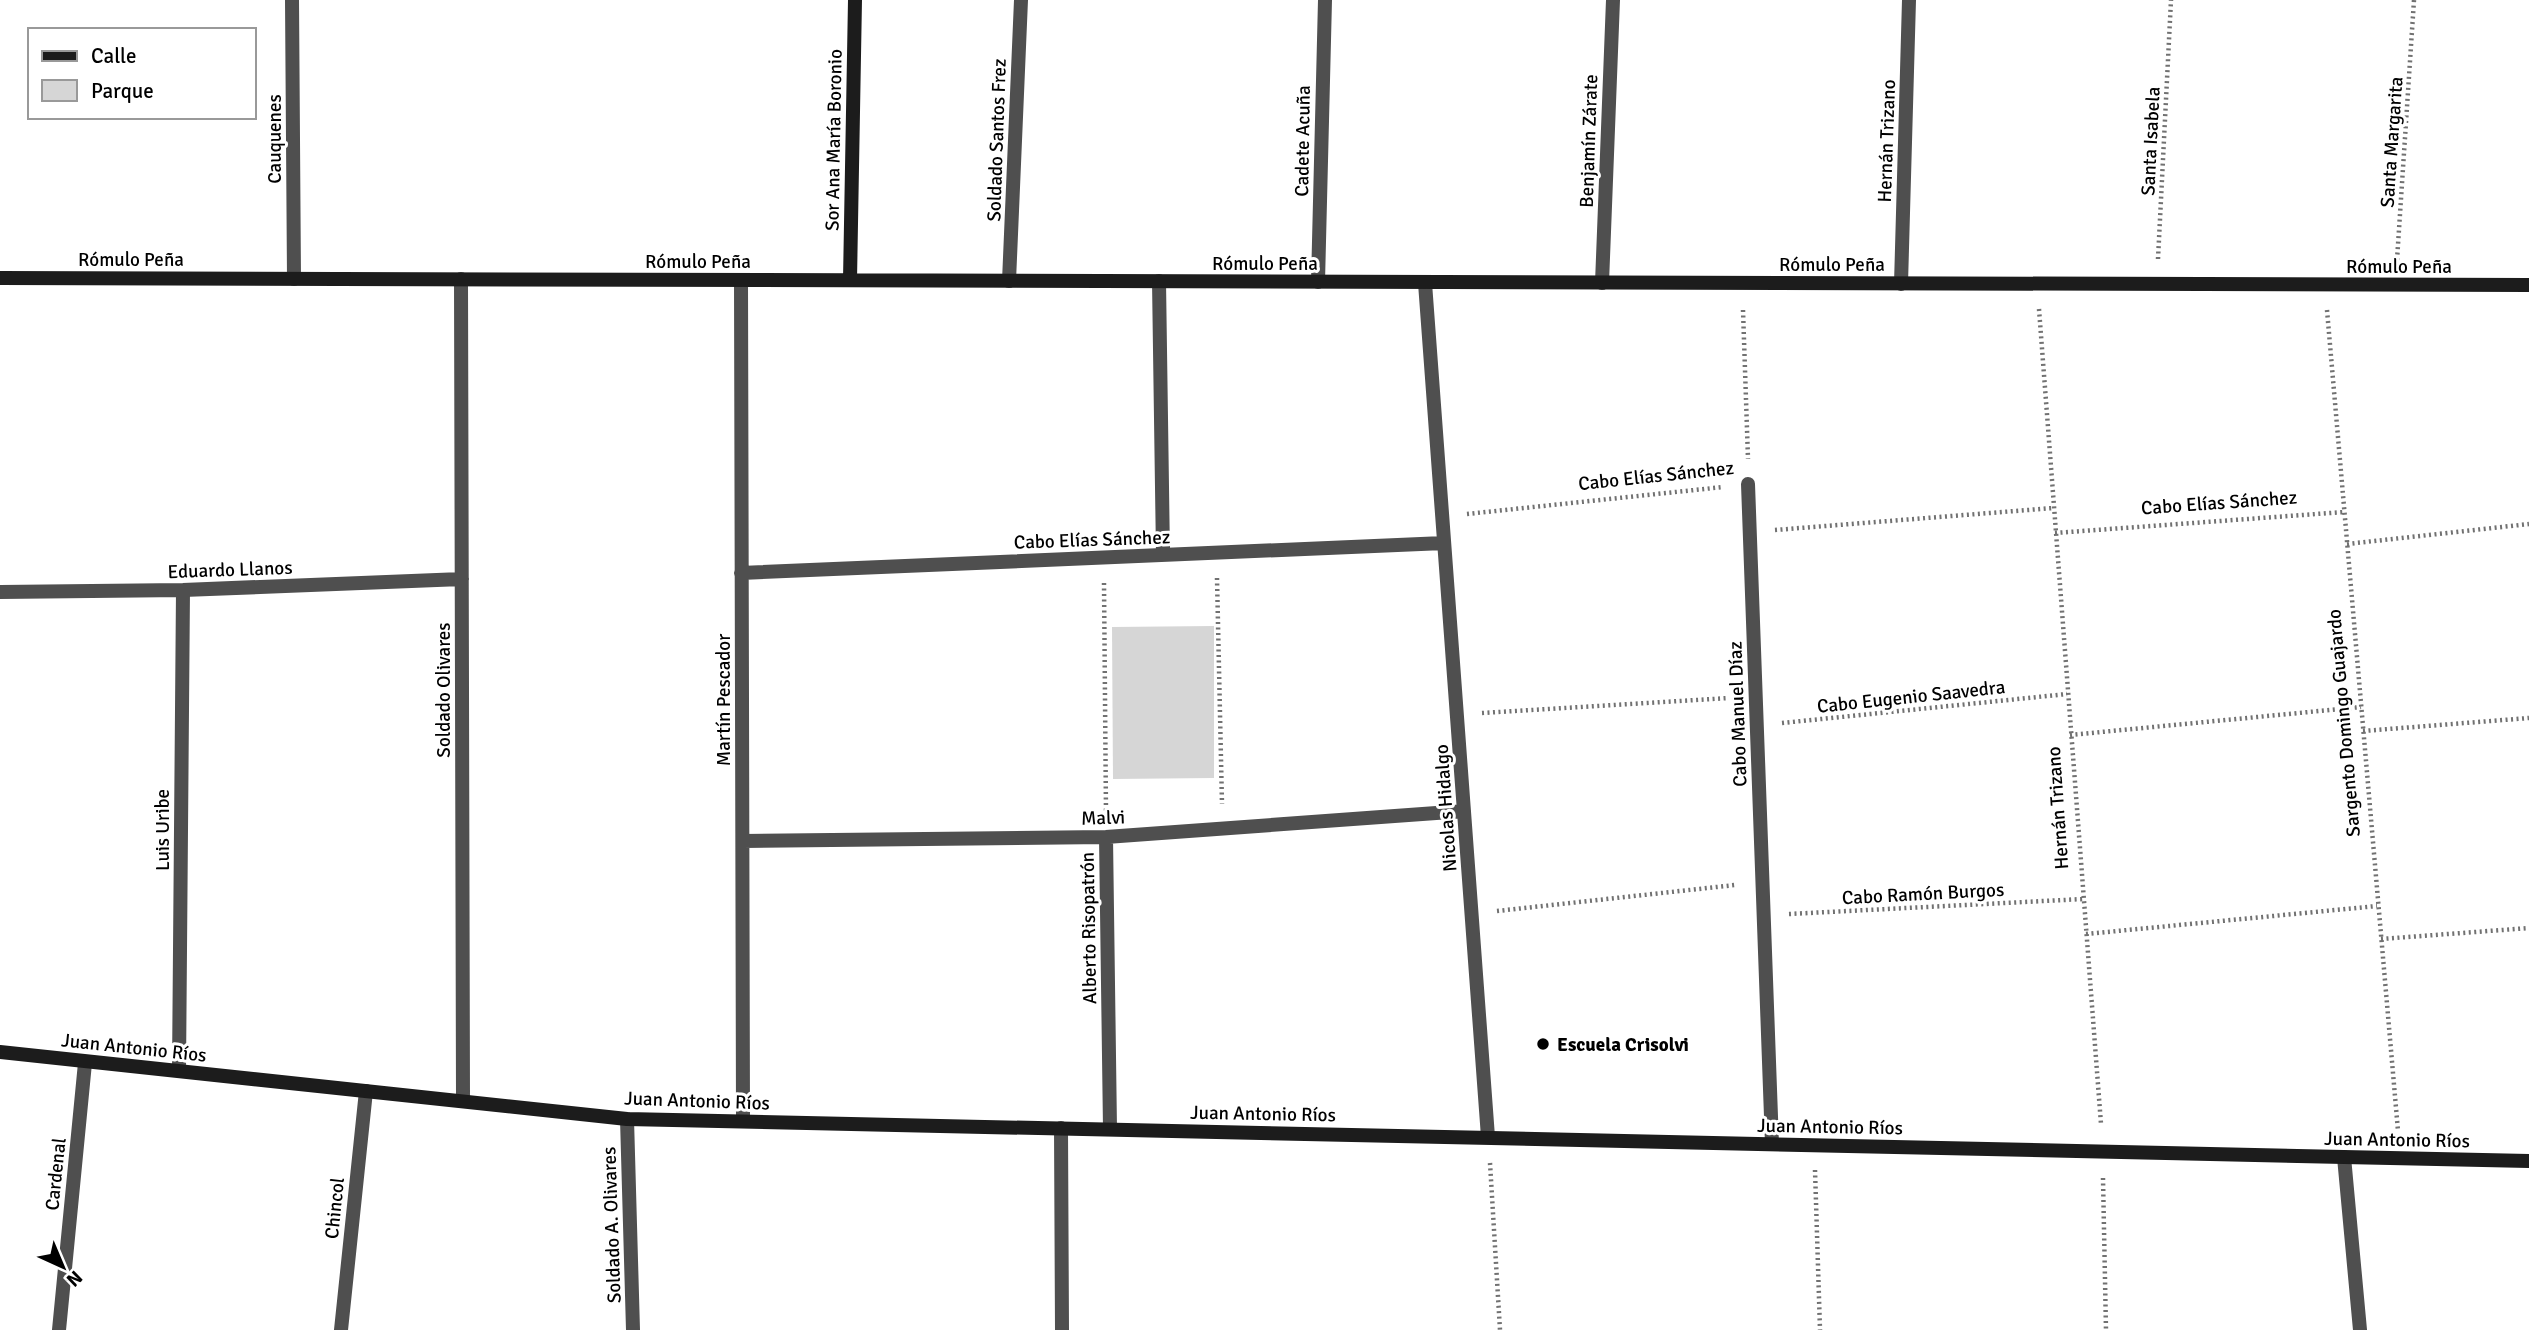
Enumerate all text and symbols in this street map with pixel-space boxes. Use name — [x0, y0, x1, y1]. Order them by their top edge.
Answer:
legend — [28, 28, 256, 119]
text: Calle — [91, 43, 137, 69]
street label: Sor Ana María Boronio — [820, 49, 848, 231]
street label: Soldado Santos Frez — [982, 58, 1012, 222]
street label: Benjamín Zárate — [1575, 74, 1603, 208]
street label: Santa Margarita — [2375, 76, 2409, 208]
text: Parque — [91, 78, 154, 104]
street label: Hernán Trizano — [1873, 79, 1901, 203]
street label: Cadete Acuña — [1290, 85, 1316, 197]
street label: Santa Isabela — [2136, 86, 2166, 196]
street label: Cauquenes — [263, 94, 287, 184]
street label: Rómulo Peña — [78, 248, 184, 272]
street label: Rómulo Peña — [645, 250, 751, 274]
street label: Rómulo Peña — [1212, 252, 1318, 276]
street label: Rómulo Peña — [1779, 253, 1885, 277]
street label: Rómulo Peña — [2346, 255, 2452, 279]
street label: Cabo Elías Sánchez — [1577, 456, 1735, 496]
street label: Cabo Elías Sánchez — [2140, 486, 2298, 520]
street label: Cabo Elías Sánchez — [1013, 525, 1171, 555]
street label: Eduardo Llanos — [167, 556, 293, 584]
street label: Sargento Domingo Guajardo — [2322, 608, 2366, 838]
street label: Soldado Olivares — [432, 622, 456, 758]
street label: Martín Pescador — [712, 634, 736, 766]
street label: Cabo Manuel Díaz — [1723, 641, 1753, 787]
street label: Cabo Eugenio Saavedra — [1816, 675, 2006, 719]
street label: Nicolas Hidalgo — [1430, 743, 1462, 872]
street label: Hernán Trizano — [2042, 746, 2074, 870]
street label: Luis Uribe — [151, 789, 175, 871]
street label: Malvi — [1081, 805, 1125, 831]
street label: Alberto Risopatrón — [1076, 852, 1102, 1004]
street label: Cabo Ramón Burgos — [1841, 878, 2005, 910]
street label: Juan Antonio Ríos — [60, 1028, 208, 1068]
place label: Escuela Crisolvi — [1557, 1033, 1689, 1057]
marker: Escuela Crisolvi — [1535, 1036, 1551, 1052]
street label: Juan Antonio Ríos — [624, 1086, 770, 1116]
street label: Juan Antonio Ríos — [1190, 1101, 1336, 1127]
street label: Juan Antonio Ríos — [1757, 1114, 1903, 1140]
street label: Juan Antonio Ríos — [2324, 1127, 2470, 1153]
street label: Cardenal — [40, 1137, 72, 1212]
street label: Soldado A. Olivares — [597, 1146, 627, 1304]
street label: Chincol — [320, 1176, 350, 1240]
north arrow — [28, 1232, 98, 1302]
text: N — [61, 1265, 87, 1292]

